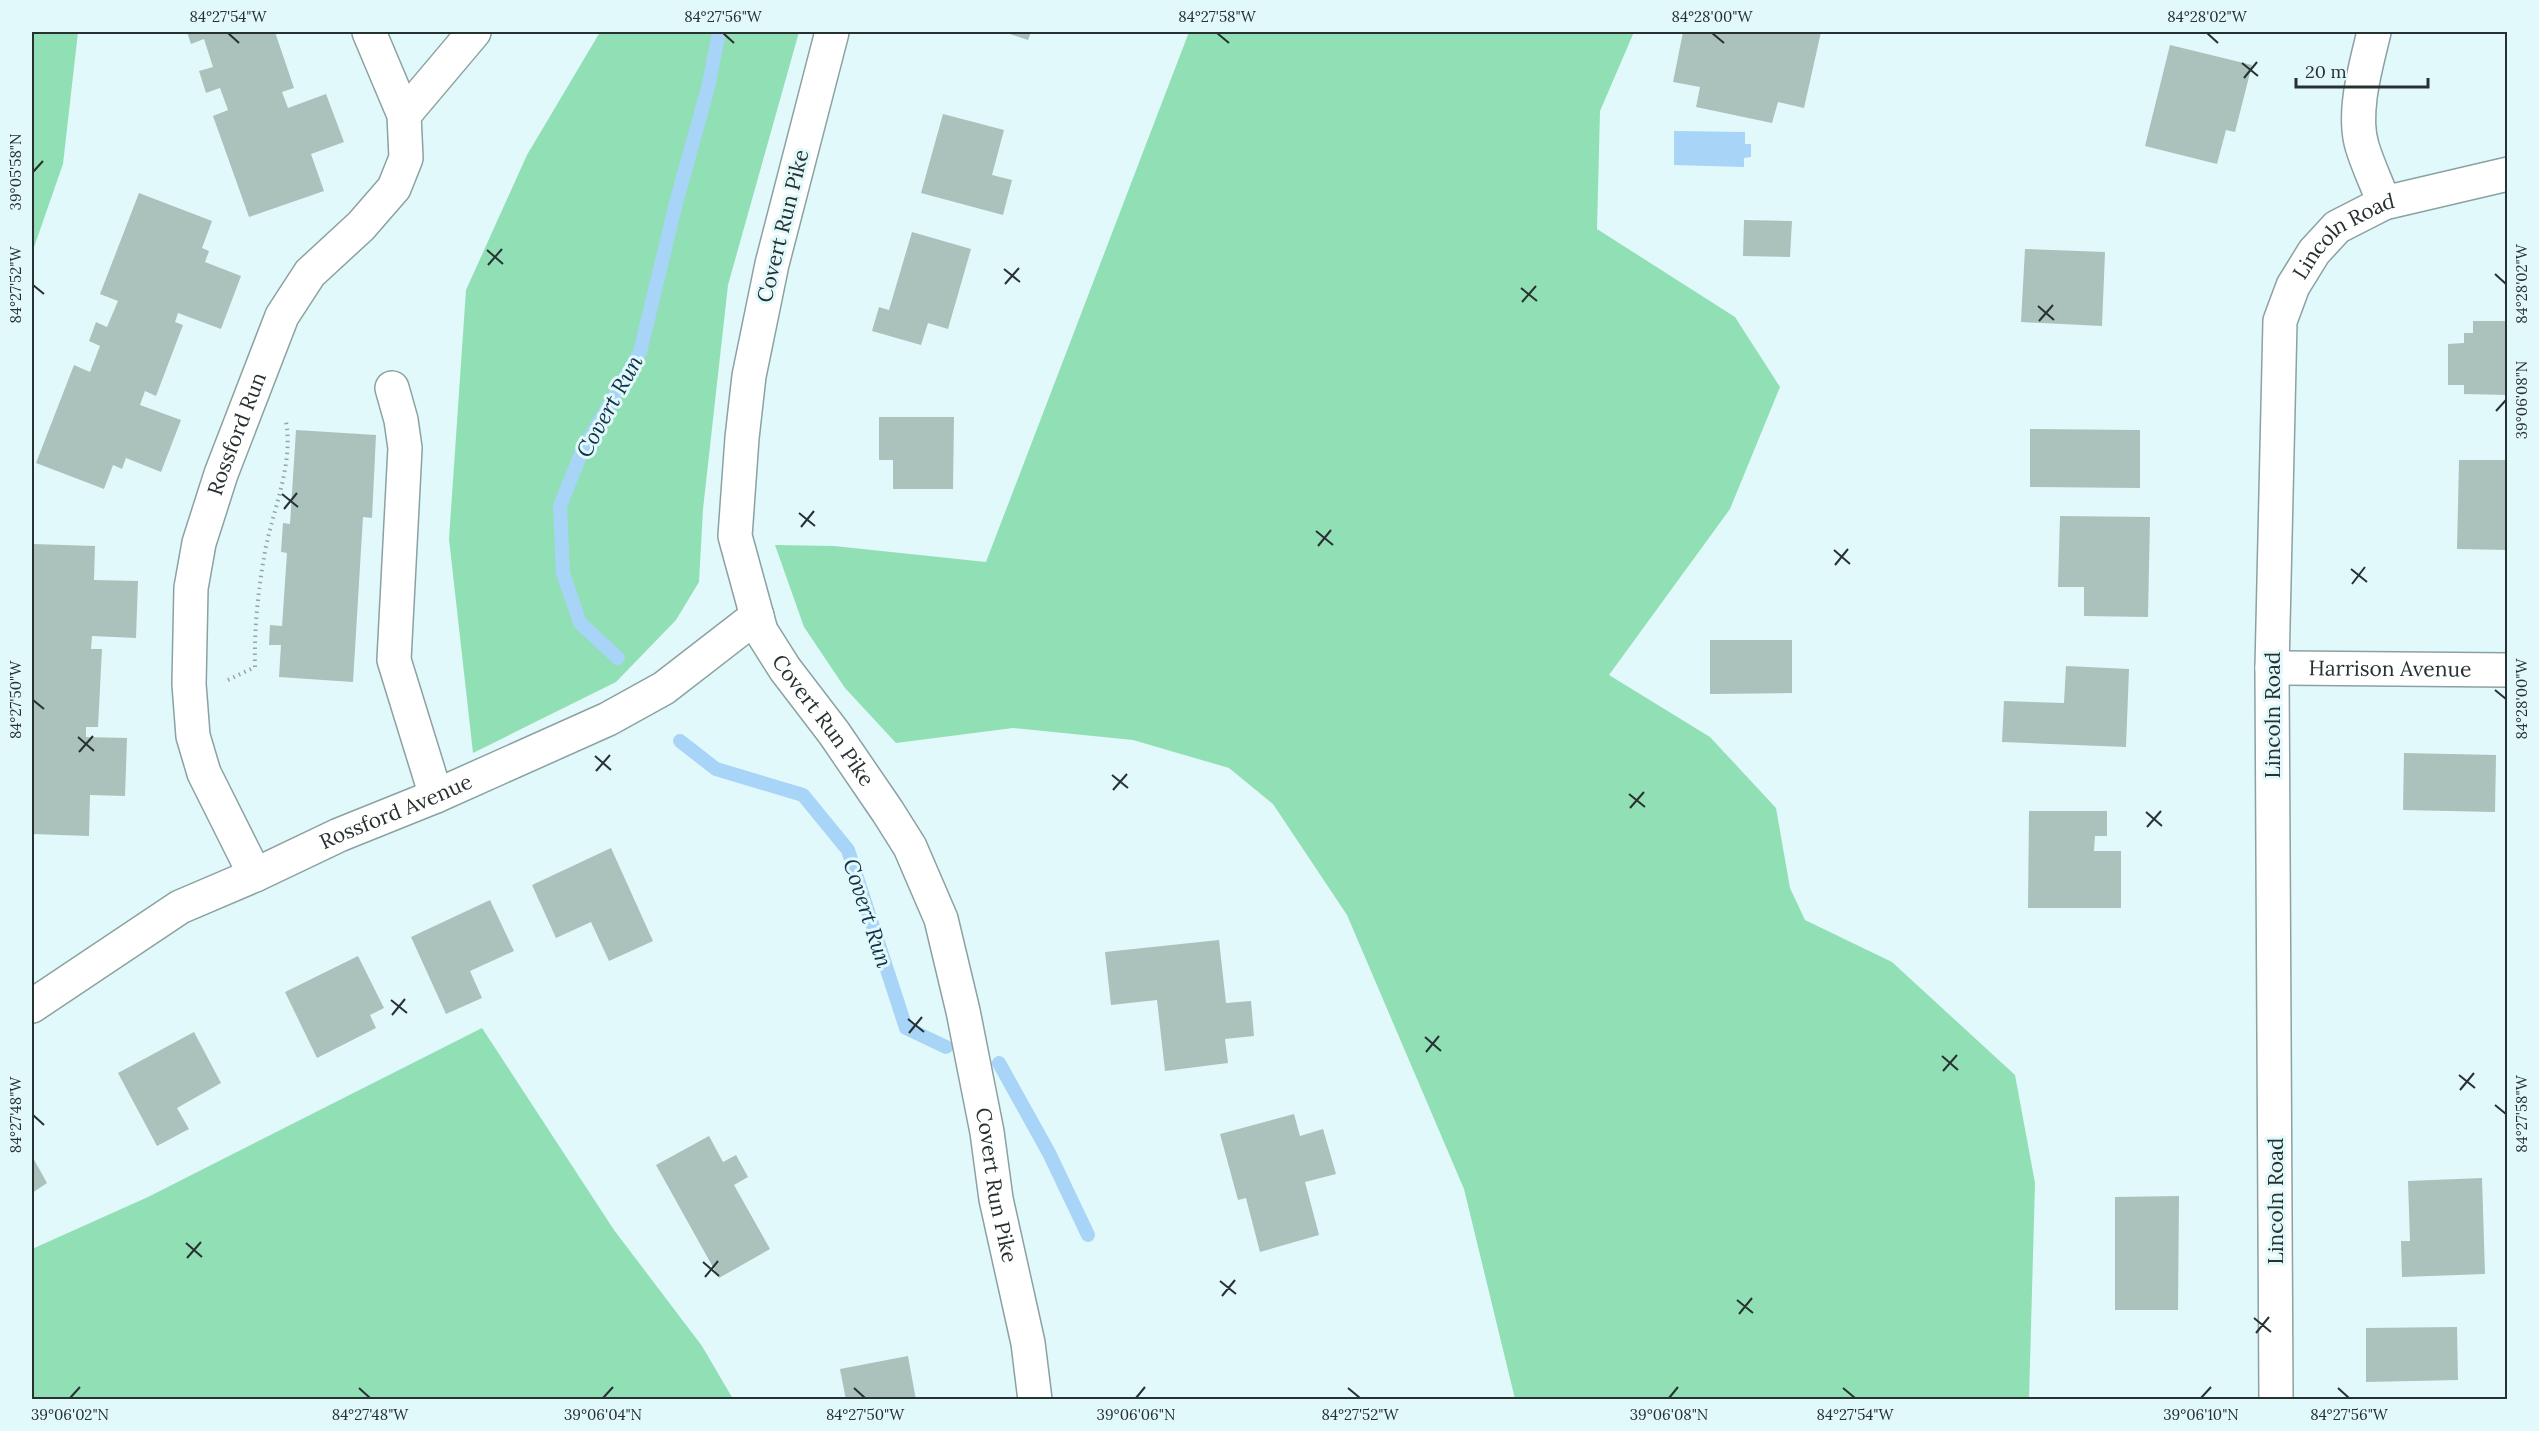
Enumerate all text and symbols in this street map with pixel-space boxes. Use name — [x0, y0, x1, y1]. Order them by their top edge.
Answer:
text: 84°27'54"W — [190, 7, 267, 26]
text: 84°27'56"W — [684, 7, 763, 26]
text: 84°27'58"W — [1178, 7, 1257, 26]
text: 84°28'00"W — [1672, 7, 1753, 26]
text: 84°28'02"W — [2167, 7, 2248, 26]
scale bar — [2296, 51, 2428, 89]
text: 20 m — [2305, 60, 2347, 83]
text: 39°05'58"N — [6, 134, 25, 210]
street label: Covert Run Pike — [750, 147, 815, 305]
street label: Lincoln Road — [2286, 187, 2397, 284]
text: 84°28'02"W — [2512, 243, 2531, 324]
text: 84°27'52"W — [6, 245, 25, 323]
water label: Covert Run — [569, 350, 649, 462]
text: 39°06'08"N — [2512, 361, 2531, 439]
street label: Rossford Run — [201, 368, 272, 499]
street label: Covert Run Pike — [766, 649, 880, 791]
street label: Lincoln Road — [2259, 652, 2286, 778]
street label: Harrison Avenue — [2308, 654, 2472, 683]
text: 84°28'00"W — [2512, 658, 2531, 739]
text: 84°27'50"W — [6, 660, 25, 739]
street label: Rossford Avenue — [315, 768, 476, 855]
water label: Covert Run — [837, 855, 899, 971]
text: 84°27'58"W — [2512, 1074, 2531, 1153]
text: 84°27'48"W — [6, 1076, 25, 1153]
street label: Covert Run Pike — [969, 1105, 1024, 1265]
street label: Lincoln Road — [2262, 1138, 2289, 1264]
text: 39°06'02"N — [31, 1405, 109, 1424]
text: 84°27'48"W — [332, 1405, 409, 1424]
text: 39°06'04"N — [564, 1405, 642, 1424]
text: 84°27'50"W — [826, 1405, 905, 1424]
text: 39°06'06"N — [1097, 1405, 1175, 1424]
text: 84°27'52"W — [1322, 1405, 1400, 1424]
text: 39°06'08"N — [1630, 1405, 1708, 1424]
text: 84°27'54"W — [1817, 1405, 1894, 1424]
text: 39°06'10"N — [2163, 1405, 2239, 1424]
text: 84°27'56"W — [2310, 1405, 2389, 1424]

